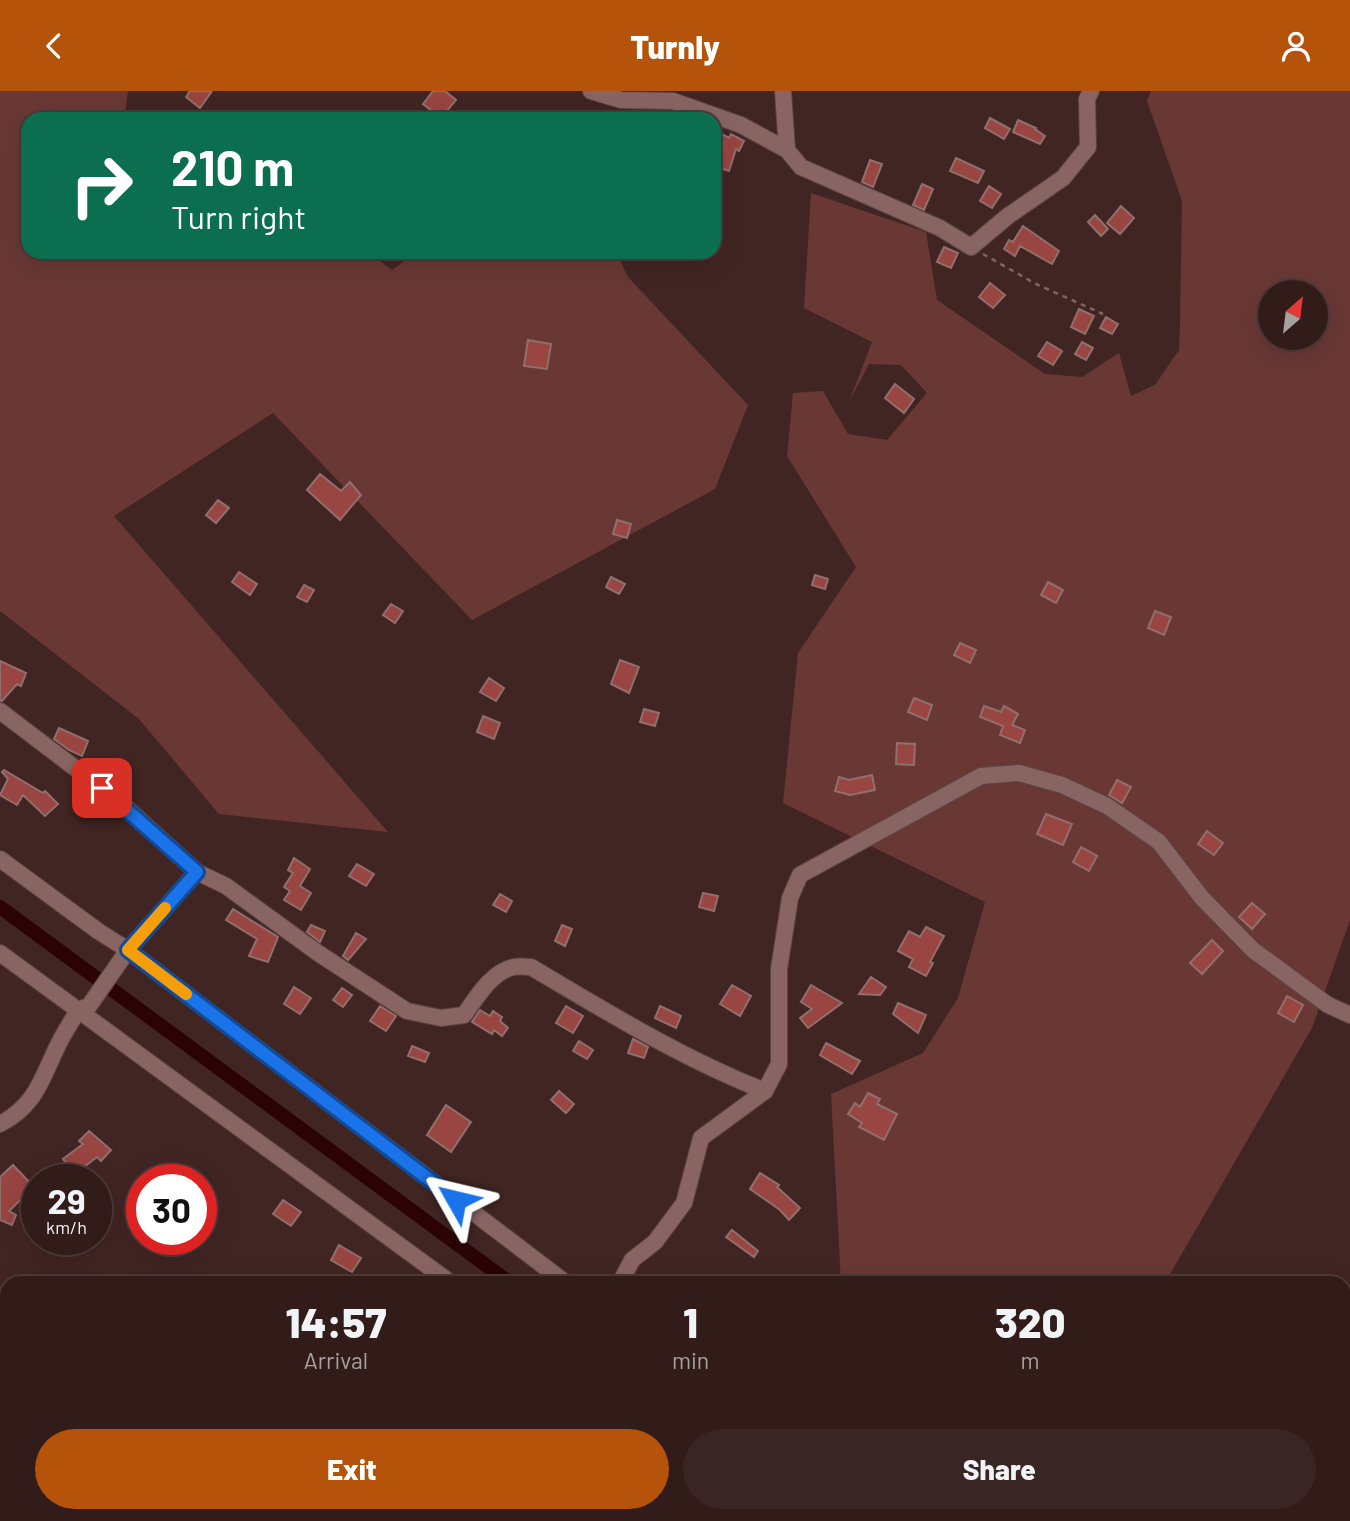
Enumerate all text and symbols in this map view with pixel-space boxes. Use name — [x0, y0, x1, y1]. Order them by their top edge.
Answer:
icon: back — [35, 27, 73, 65]
text: Turnly — [630, 27, 720, 65]
icon: person — [1277, 27, 1315, 65]
text: 210 m — [171, 137, 294, 196]
icon: right — [56, 140, 147, 231]
text: Turn right — [171, 197, 306, 235]
north arrow — [1258, 280, 1328, 350]
map controls — [1258, 280, 1328, 350]
pin — [72, 758, 132, 818]
icon: arrive — [83, 769, 121, 807]
position arrow — [419, 1163, 493, 1237]
speed limit sign: 30 — [126, 1164, 217, 1255]
text: 29 — [47, 1179, 86, 1221]
text: km/h — [46, 1216, 87, 1238]
text: 14:57 — [285, 1296, 386, 1346]
text: 1 — [683, 1296, 698, 1346]
text: 320 — [995, 1296, 1066, 1346]
text: Arrival — [304, 1346, 368, 1374]
text: min — [672, 1346, 709, 1374]
text: m — [1021, 1346, 1040, 1374]
button: Exit — [35, 1429, 669, 1509]
button: Share — [683, 1429, 1316, 1509]

